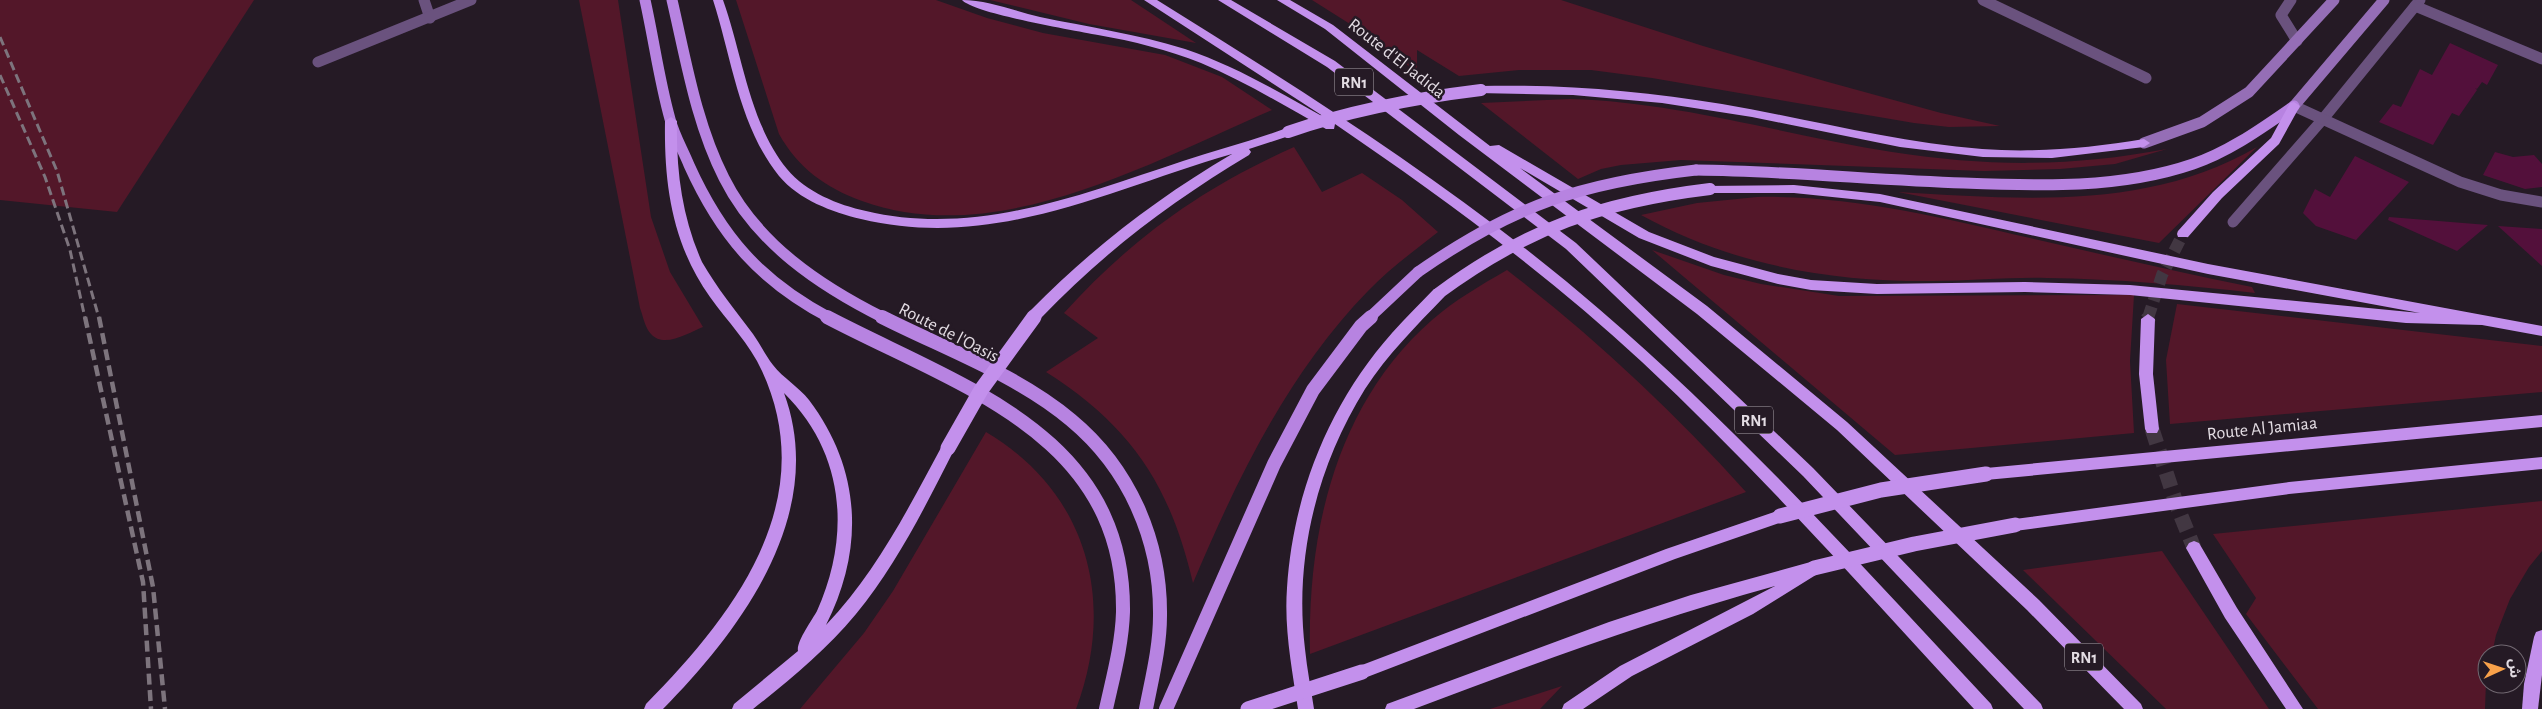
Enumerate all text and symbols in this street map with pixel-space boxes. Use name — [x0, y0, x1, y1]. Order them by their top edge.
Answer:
street label: Route d'El Jadida — [1345, 16, 1448, 102]
road number: RN1 — [1335, 68, 1373, 95]
street label: Route de l'Oasis — [896, 300, 1001, 366]
road number: RN1 — [1735, 406, 1773, 434]
street label: Route Al Jamiaa — [2206, 414, 2318, 444]
road number: RN1 — [2065, 644, 2103, 670]
north arrow — [2477, 644, 2527, 694]
text: ش — [2506, 658, 2522, 678]

